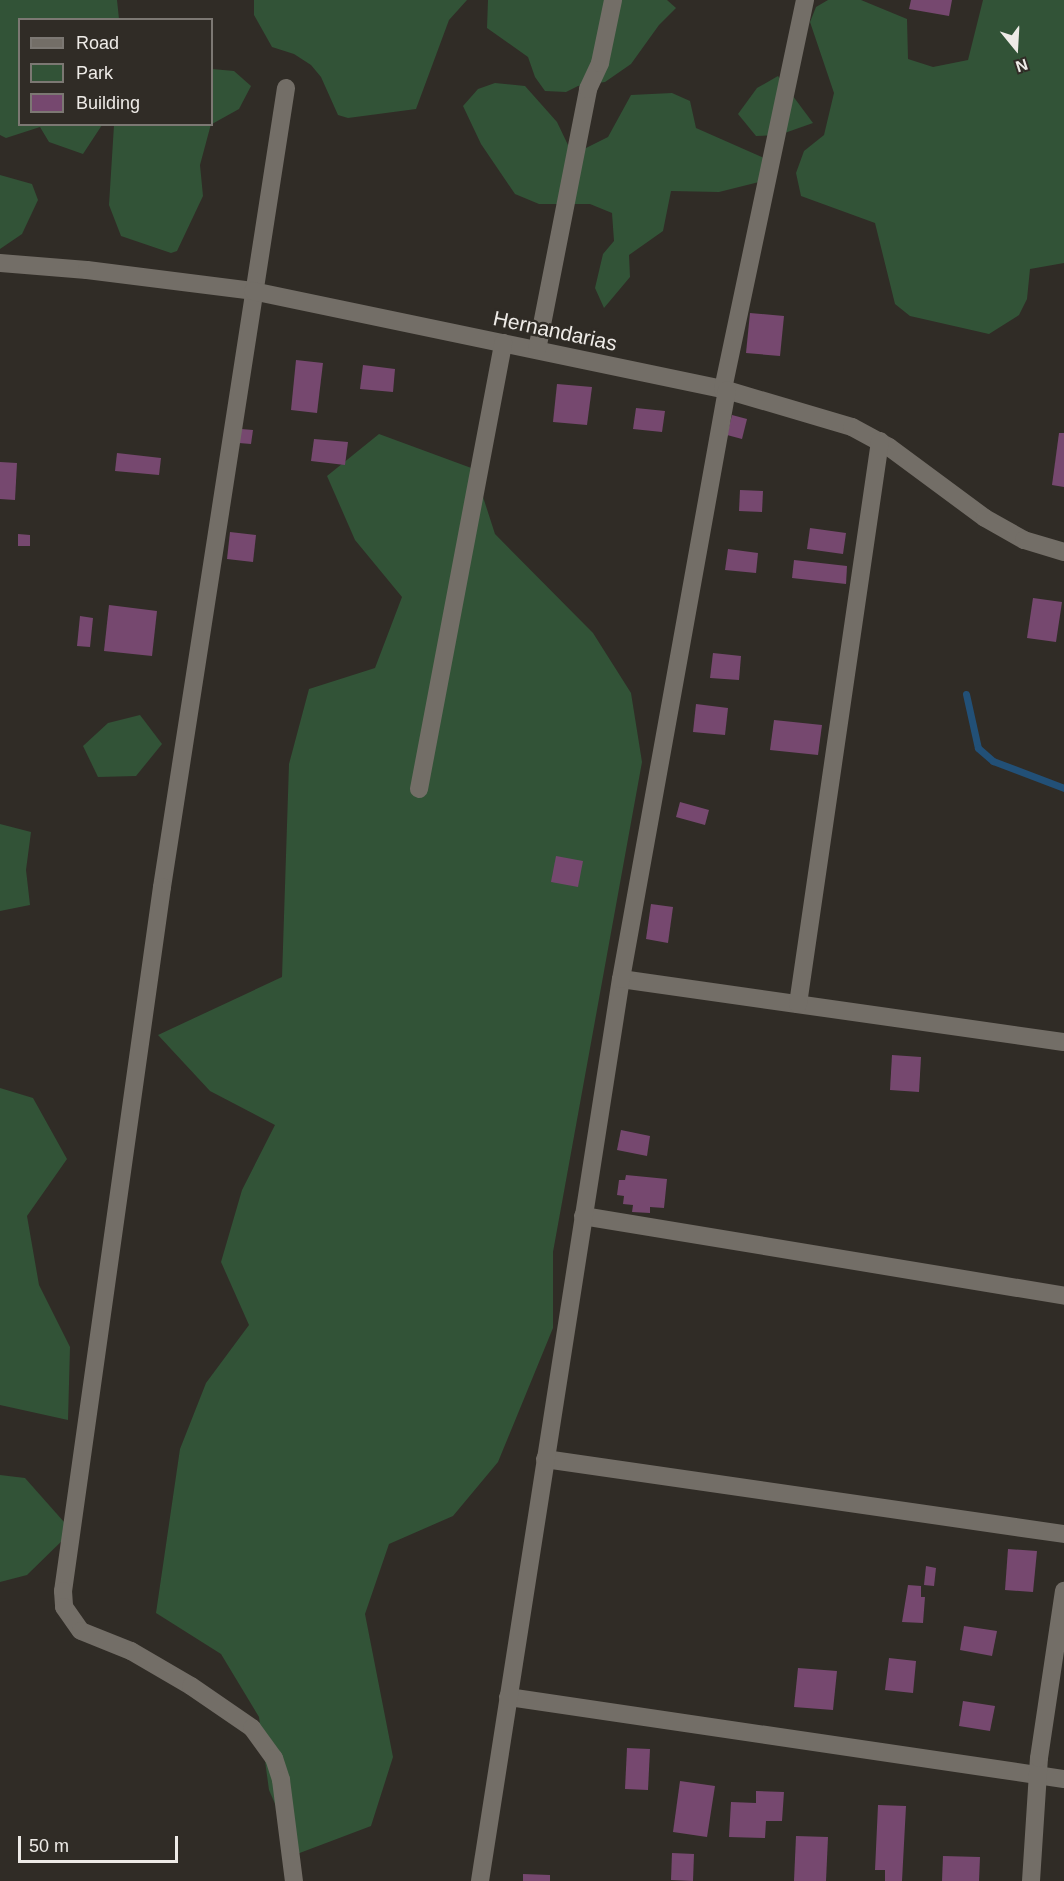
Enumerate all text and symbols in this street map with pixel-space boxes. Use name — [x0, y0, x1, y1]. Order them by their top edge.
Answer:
legend — [18, 18, 213, 126]
north arrow — [986, 18, 1046, 78]
text: Road — [76, 33, 119, 53]
text: N — [1014, 56, 1030, 75]
text: Park — [76, 63, 113, 83]
text: Building — [76, 93, 140, 113]
street label: Hernandarias — [491, 306, 619, 356]
scale bar — [21, 1824, 182, 1862]
text: 50 m — [29, 1836, 69, 1856]

